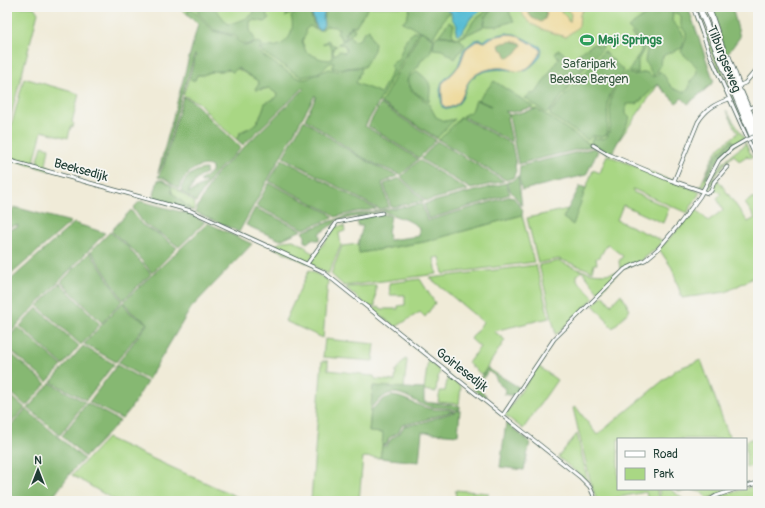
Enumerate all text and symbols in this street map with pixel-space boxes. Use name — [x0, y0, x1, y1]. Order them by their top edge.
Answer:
street label: Tilburgseweg — [703, 23, 745, 95]
sports icon: Maji Springs — [579, 32, 595, 48]
place label: Maji Springs — [598, 32, 662, 48]
park label: Safaripark Beekse Bergen — [549, 56, 629, 87]
street label: Beeksedijk — [52, 155, 110, 185]
street label: Goirlesedijk — [433, 345, 492, 396]
legend — [617, 438, 747, 490]
text: Road — [653, 447, 678, 462]
north arrow — [18, 450, 58, 490]
text: N — [34, 454, 42, 467]
text: Park — [653, 467, 674, 482]

